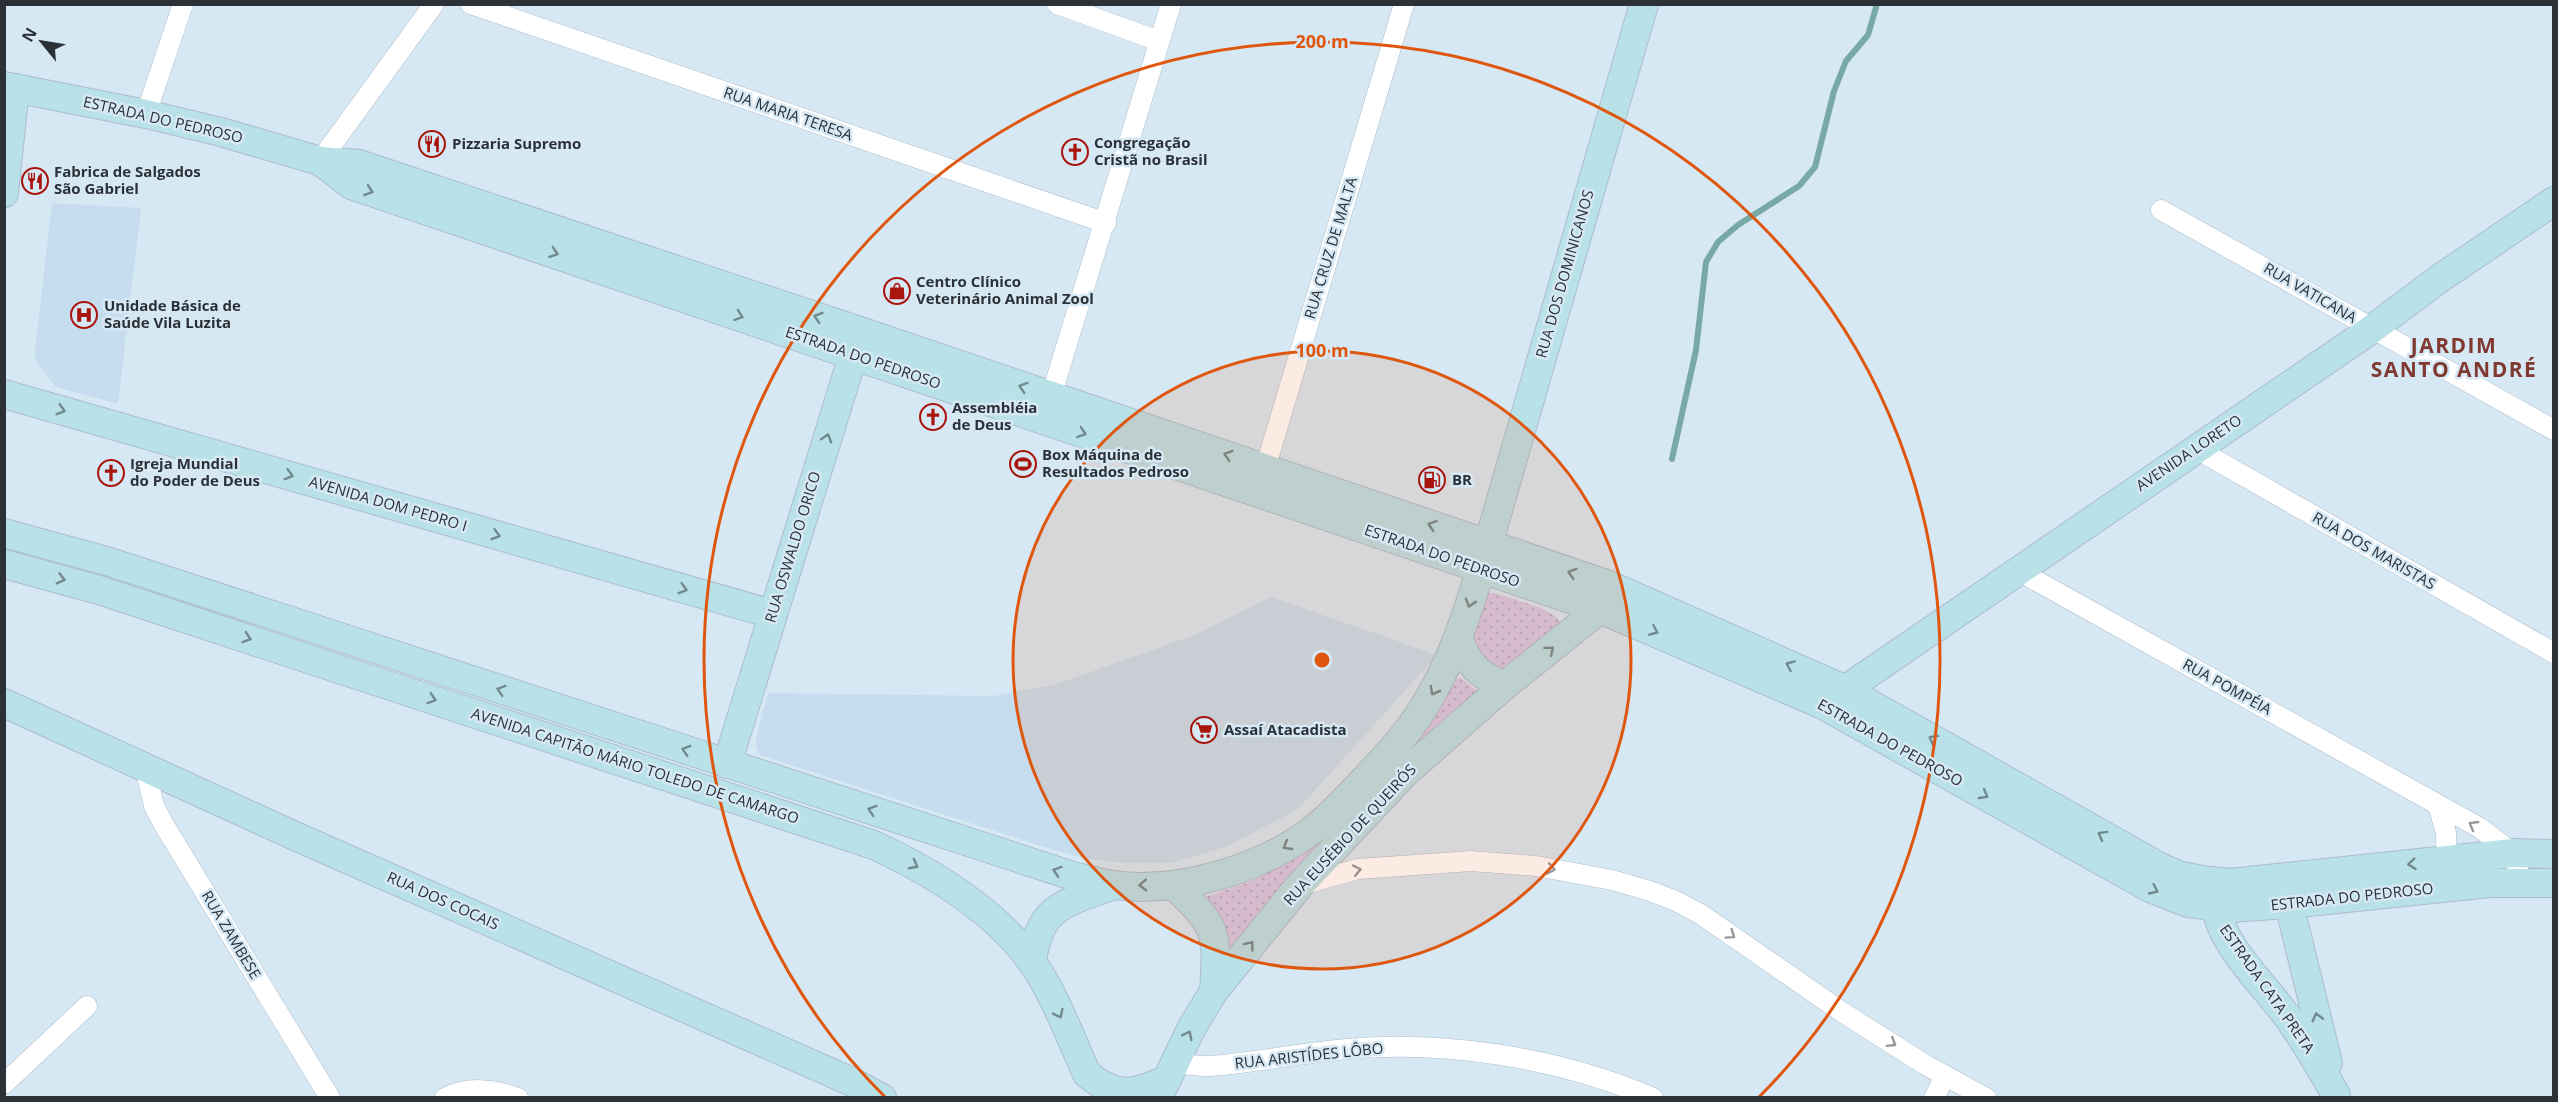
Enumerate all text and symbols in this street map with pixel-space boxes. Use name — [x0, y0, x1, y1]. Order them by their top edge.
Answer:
north arrow — [12, 12, 72, 72]
text: N — [16, 23, 42, 46]
text: 200 m — [1295, 29, 1349, 53]
street label: RUA MARIA TERESA — [721, 82, 856, 145]
street label: ESTRADA DO PEDROSO — [81, 91, 245, 147]
restaurant icon: Pizzaria Supremo — [417, 129, 447, 159]
place label: Congregação Cristã no Brasil — [1094, 132, 1207, 169]
place label: Pizzaria Supremo — [452, 133, 581, 153]
church icon: Congregação Cristã no Brasil — [1060, 137, 1090, 167]
place label: Fabrica de Salgados São Gabriel — [54, 161, 201, 198]
restaurant icon: Fabrica de Salgados São Gabriel — [20, 166, 50, 196]
street label: RUA CRUZ DE MALTA — [1299, 174, 1361, 321]
one-way arrow — [363, 184, 374, 196]
street label: RUA DOS DOMINICANOS — [1530, 187, 1598, 360]
one-way arrow — [548, 246, 559, 259]
street label: RUA VATICANA — [2260, 257, 2361, 327]
place label: Centro Clínico Veterinário Animal Zool — [916, 271, 1094, 308]
shop icon: Centro Clínico Veterinário Animal Zool — [882, 276, 912, 306]
place label: Unidade Básica de Saúde Vila Luzita — [104, 295, 241, 332]
hospital icon: Unidade Básica de Saúde Vila Luzita — [69, 300, 99, 330]
one-way arrow — [733, 308, 744, 321]
one-way arrow — [813, 312, 824, 324]
street label: ESTRADA DO PEDROSO — [783, 321, 944, 393]
district label: JARDIM SANTO ANDRÉ — [2371, 331, 2537, 383]
text: 100 m — [1295, 338, 1349, 362]
one-way arrow — [1018, 382, 1029, 395]
place label: Assembléia de Deus — [952, 397, 1037, 434]
church icon: Assembléia de Deus — [918, 402, 948, 432]
one-way arrow — [55, 403, 66, 415]
street label: AVENIDA LORETO — [2132, 409, 2245, 495]
one-way arrow — [1076, 426, 1087, 439]
one-way arrow — [820, 433, 832, 444]
place label: Box Máquina de Resultados Pedroso — [1042, 444, 1189, 481]
sports icon: Box Máquina de Resultados Pedroso — [1008, 449, 1038, 479]
one-way arrow — [1223, 450, 1234, 463]
place label: Igreja Mundial do Poder de Deus — [130, 453, 260, 490]
church icon: Igreja Mundial do Poder de Deus — [96, 458, 126, 488]
fuel station icon: BR — [1417, 465, 1447, 495]
one-way arrow — [283, 468, 293, 480]
street label: RUA OSWALDO ORICO — [759, 469, 825, 625]
place label: BR — [1452, 469, 1472, 489]
street label: AVENIDA DOM PEDRO I — [307, 471, 470, 535]
street label: RUA DOS MARISTAS — [2309, 507, 2440, 594]
street label: ESTRADA DO PEDROSO — [1362, 519, 1523, 591]
one-way arrow — [1427, 520, 1438, 533]
one-way arrow — [490, 528, 501, 540]
one-way arrow — [1567, 567, 1578, 580]
one-way arrow — [55, 572, 66, 584]
one-way arrow — [678, 582, 688, 594]
one-way arrow — [1465, 597, 1477, 608]
one-way arrow — [1648, 624, 1659, 636]
one-way arrow — [241, 631, 252, 644]
one-way arrow — [1543, 646, 1554, 657]
centre of rings — [1312, 650, 1332, 670]
street label: RUA POMPÉIA — [2179, 653, 2276, 719]
one-way arrow — [1785, 661, 1796, 673]
one-way arrow — [1430, 684, 1441, 695]
one-way arrow — [496, 685, 507, 697]
one-way arrow — [426, 692, 437, 705]
street label: ESTRADA DO PEDROSO — [1814, 694, 1967, 790]
street label: AVENIDA CAPITÃO MÁRIO TOLEDO DE CAMARGO — [469, 702, 802, 828]
supermarket icon: Assaí Atacadista — [1189, 715, 1219, 745]
place label: Assaí Atacadista — [1224, 719, 1347, 739]
one-way arrow — [1928, 735, 1939, 746]
one-way arrow — [681, 745, 692, 757]
street label: RUA EUSÉBIO DE QUEIRÓS — [1278, 759, 1420, 909]
one-way arrow — [1978, 788, 1988, 799]
one-way arrow — [867, 805, 878, 818]
one-way arrow — [2469, 820, 2480, 832]
one-way arrow — [2098, 831, 2109, 842]
one-way arrow — [1283, 839, 1293, 850]
one-way arrow — [2407, 857, 2416, 870]
one-way arrow — [907, 858, 918, 869]
one-way arrow — [1545, 862, 1555, 875]
one-way arrow — [1351, 864, 1361, 877]
one-way arrow — [1052, 865, 1063, 878]
street label: RUA DOS COCAIS — [384, 866, 503, 934]
street label: ESTRADA DO PEDROSO — [2270, 878, 2434, 914]
one-way arrow — [1139, 879, 1148, 891]
one-way arrow — [2148, 883, 2159, 895]
street label: RUA ZAMBESE — [198, 887, 266, 982]
street label: ESTRADA CATA PRETA — [2216, 920, 2320, 1057]
one-way arrow — [1725, 928, 1736, 939]
one-way arrow — [1243, 941, 1254, 952]
one-way arrow — [1052, 1008, 1064, 1019]
one-way arrow — [2311, 1013, 2324, 1023]
one-way arrow — [1181, 1030, 1193, 1041]
one-way arrow — [1885, 1036, 1896, 1047]
street label: RUA ARISTÍDES LÔBO — [1234, 1037, 1384, 1073]

